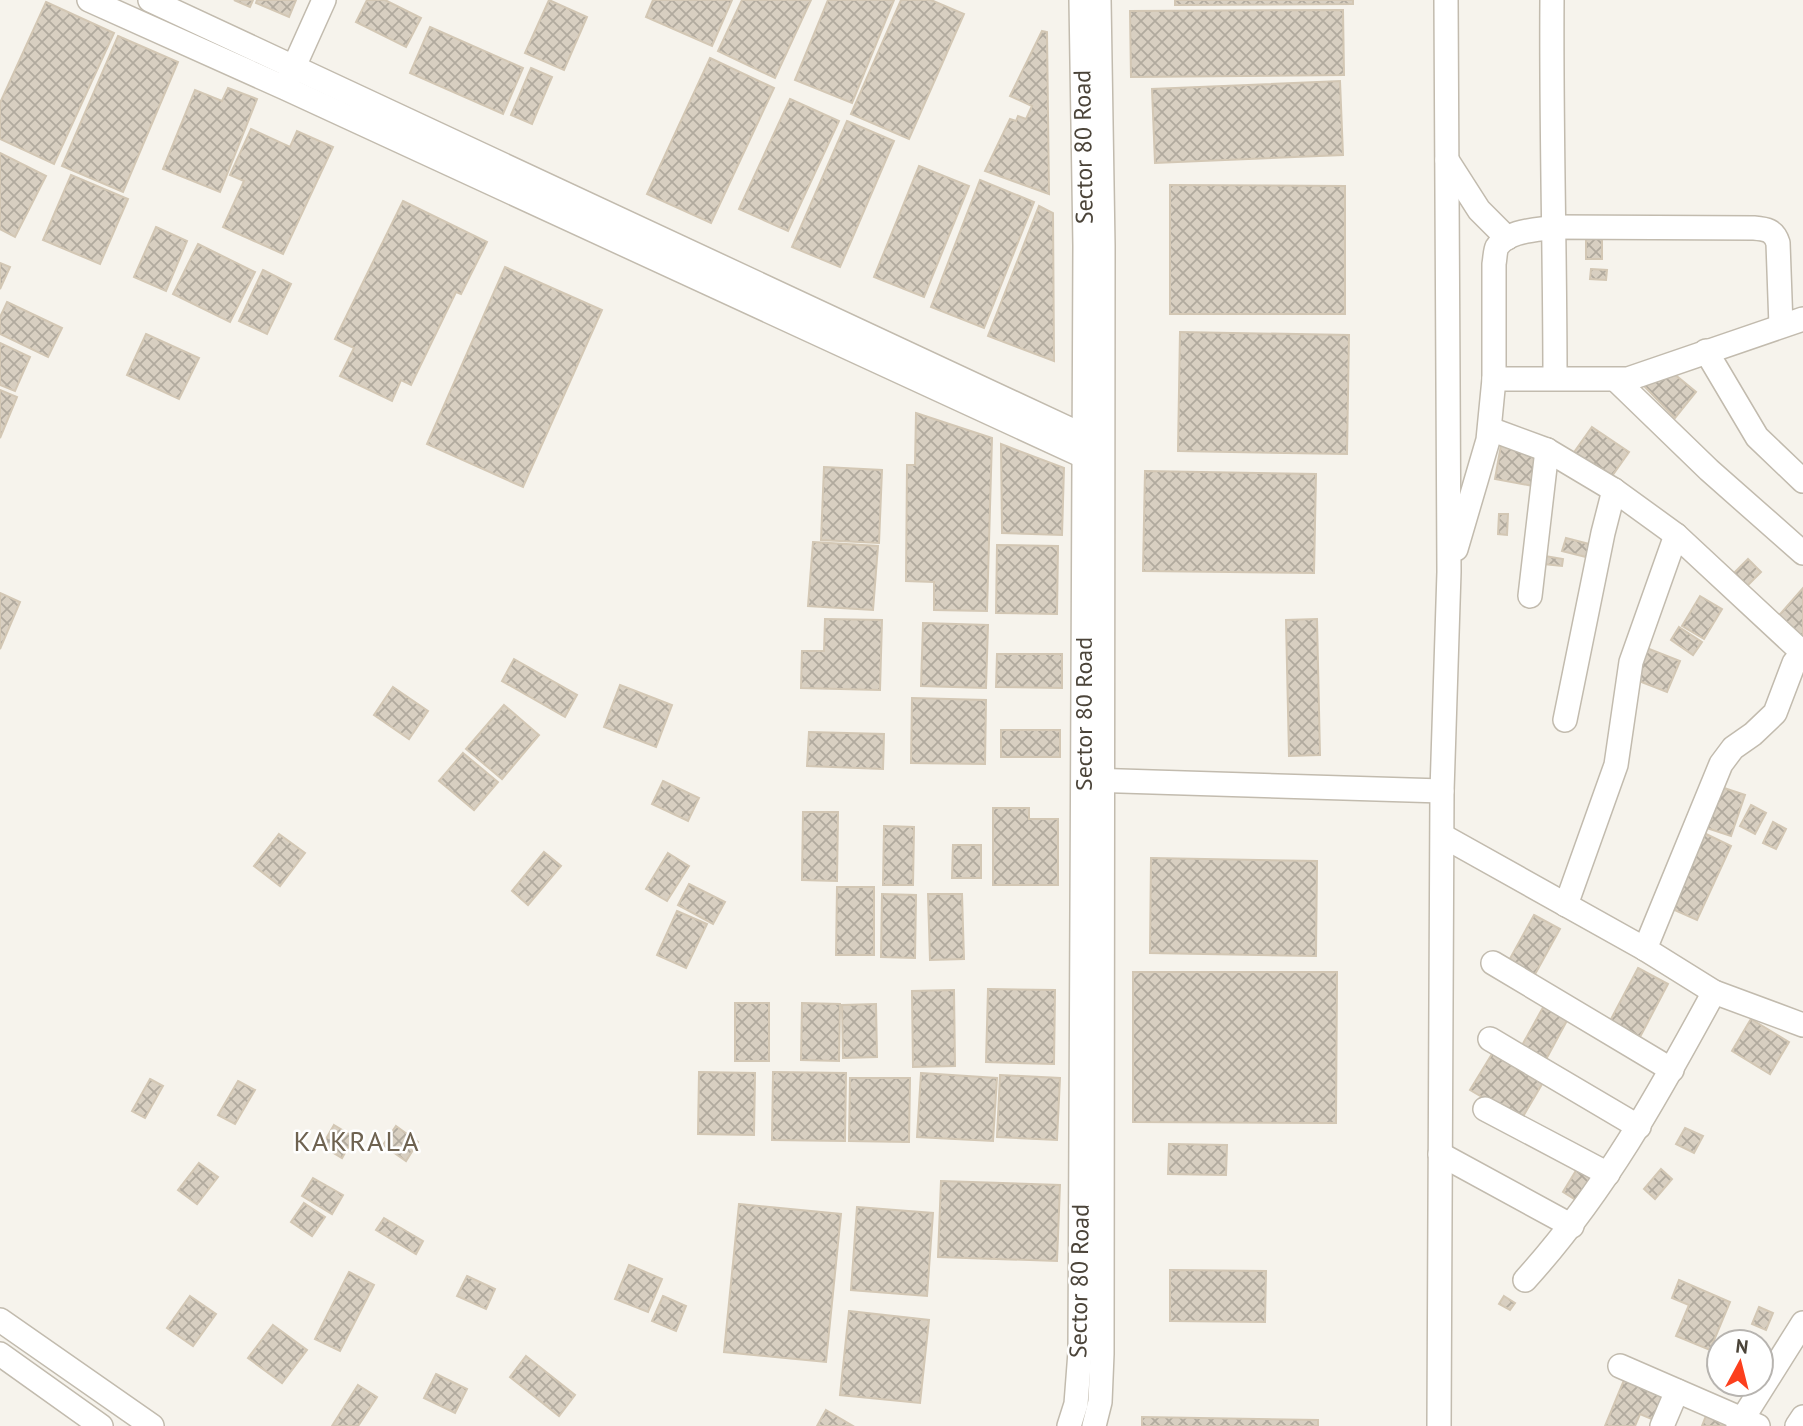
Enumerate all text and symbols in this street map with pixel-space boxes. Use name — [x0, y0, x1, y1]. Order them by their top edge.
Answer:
street label: Sector 80 Road — [1066, 70, 1100, 224]
street label: Sector 80 Road — [1068, 637, 1099, 791]
district label: KAKRALA — [293, 1122, 421, 1159]
street label: Sector 80 Road — [1062, 1204, 1096, 1358]
north arrow — [1705, 1328, 1775, 1398]
text: N — [1734, 1333, 1750, 1359]

